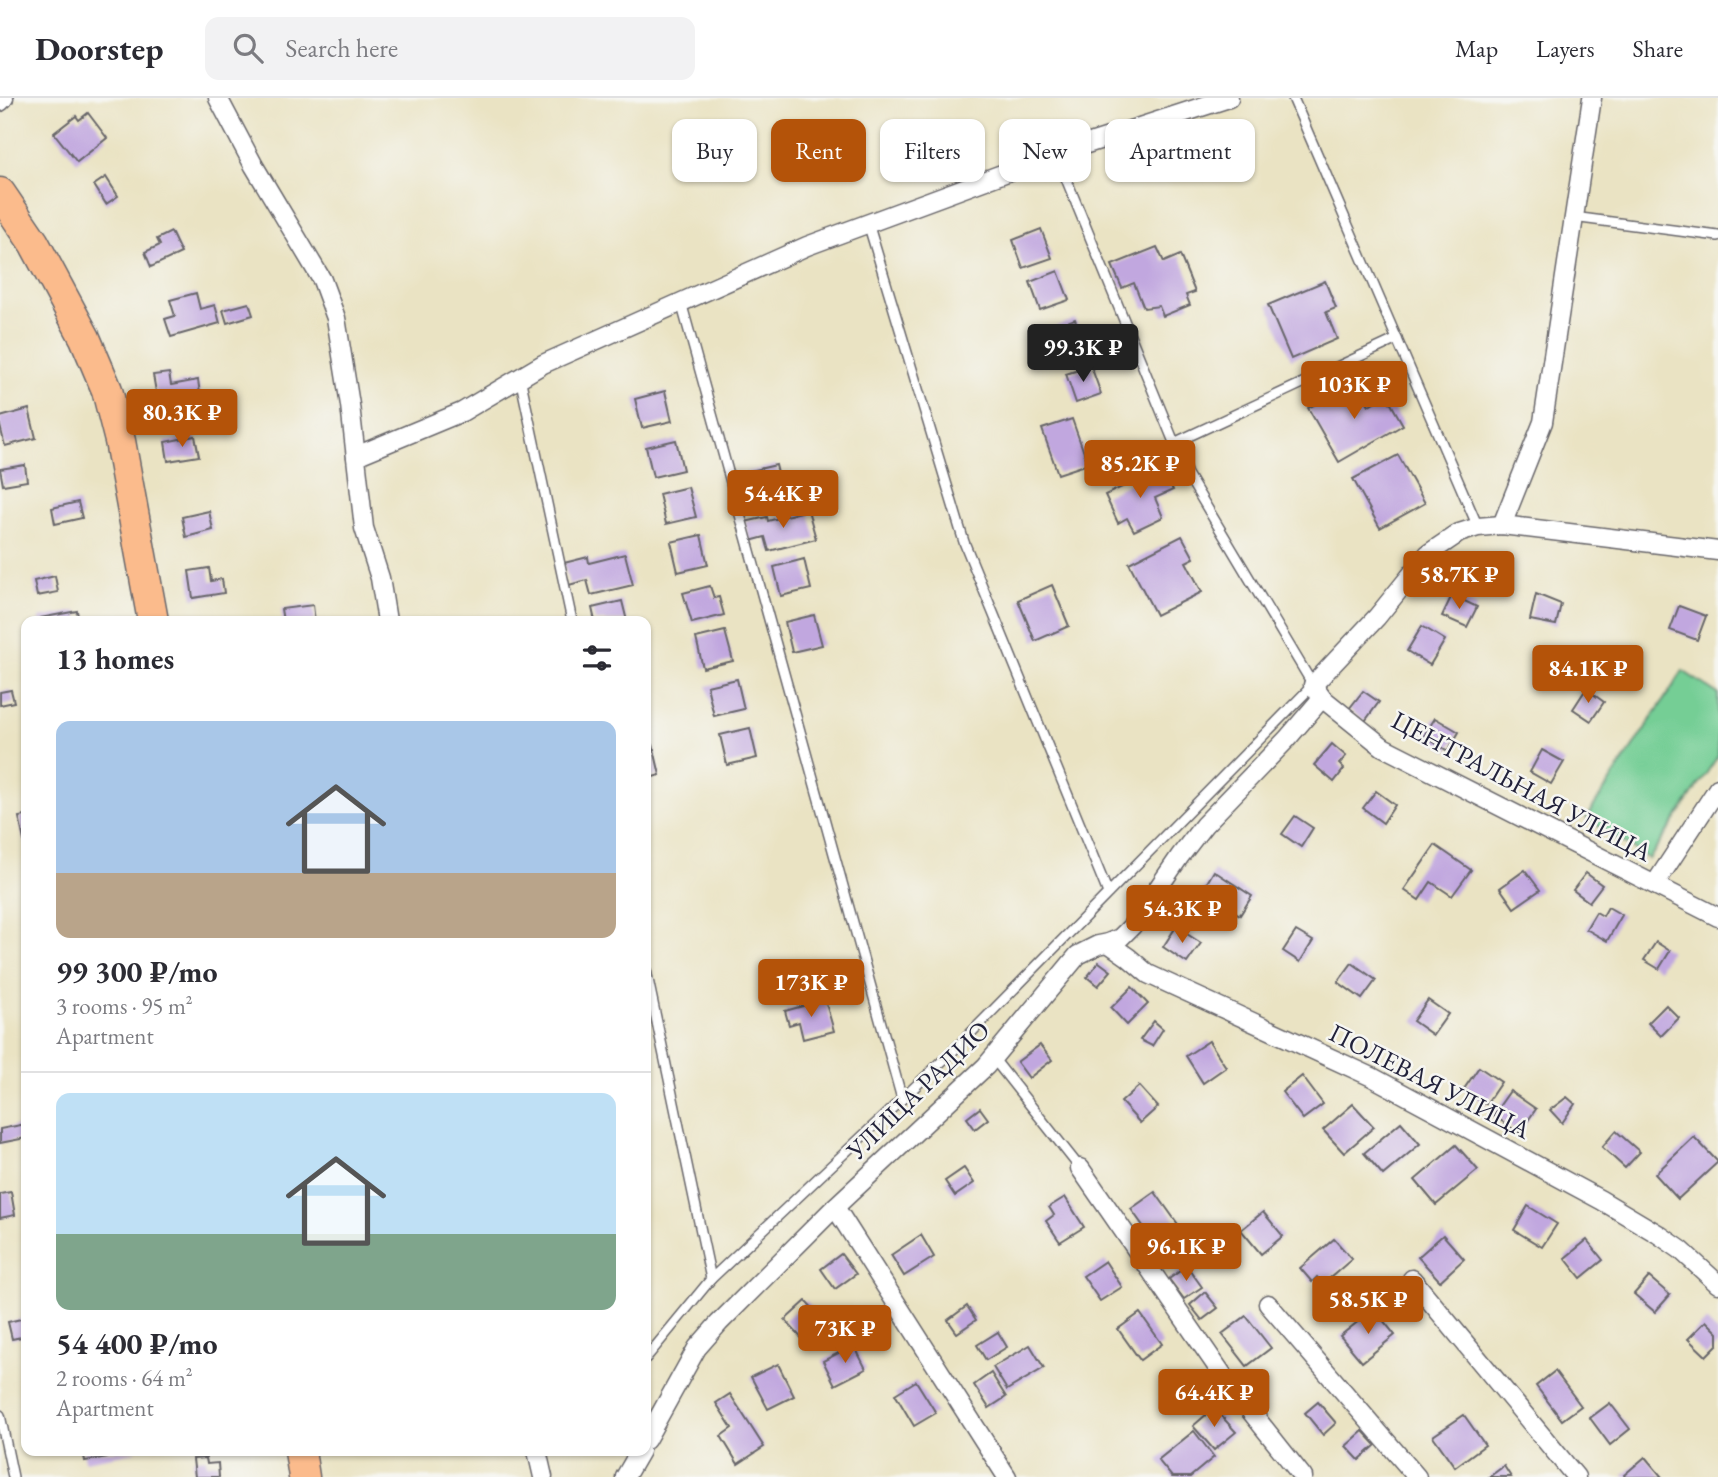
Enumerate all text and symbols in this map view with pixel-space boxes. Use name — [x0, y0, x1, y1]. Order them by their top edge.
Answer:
search box — [205, 17, 695, 80]
text: Doorstep — [35, 27, 163, 70]
icon: search — [229, 29, 267, 67]
text: Search here — [285, 31, 398, 65]
text: Map — [1455, 33, 1498, 64]
text: Layers — [1536, 33, 1595, 64]
text: Share — [1633, 33, 1683, 64]
chip: Buy — [672, 119, 757, 182]
chip: Rent — [771, 119, 866, 182]
chip: Filters — [880, 119, 985, 182]
chip: New — [999, 119, 1091, 182]
chip: Apartment — [1105, 119, 1255, 182]
pin: 99.3K ₽ — [1018, 324, 1148, 384]
text: 99.3K ₽ — [1043, 332, 1123, 362]
pin: 103K ₽ — [1297, 362, 1411, 421]
text: 103K ₽ — [1317, 369, 1391, 399]
pin: 80.3K ₽ — [117, 390, 247, 449]
text: 80.3K ₽ — [142, 397, 222, 427]
pin: 85.2K ₽ — [1075, 440, 1205, 500]
text: 85.2K ₽ — [1100, 448, 1180, 478]
pin: 54.4K ₽ — [718, 470, 848, 530]
text: 54.4K ₽ — [743, 478, 823, 508]
pin: 58.7K ₽ — [1394, 552, 1524, 611]
text: 58.7K ₽ — [1419, 559, 1499, 589]
text: 13 homes — [56, 639, 174, 678]
icon: filters — [578, 639, 616, 677]
pin: 84.1K ₽ — [1523, 646, 1653, 705]
text: 84.1K ₽ — [1548, 653, 1628, 683]
street label: ЦЕНТРАЛЬНАЯ УЛИЦА — [1386, 703, 1659, 870]
icon: home — [273, 766, 399, 892]
pin: 54.3K ₽ — [1117, 886, 1247, 945]
text: 54.3K ₽ — [1142, 893, 1222, 923]
text: 99 300 ₽/mo — [56, 952, 218, 991]
pin: 173K ₽ — [754, 960, 868, 1019]
text: 173K ₽ — [774, 967, 848, 997]
text: 3 rooms · 95 m² — [56, 991, 193, 1021]
street label: УЛИЦА РАДИО — [838, 1013, 997, 1168]
street label: ПОЛЕВАЯ УЛИЦА — [1323, 1015, 1538, 1147]
text: Apartment — [56, 1021, 154, 1051]
icon: home — [273, 1138, 399, 1264]
pin: 96.1K ₽ — [1121, 1224, 1251, 1283]
text: 96.1K ₽ — [1146, 1231, 1226, 1261]
pin: 58.5K ₽ — [1303, 1276, 1433, 1336]
text: 58.5K ₽ — [1328, 1284, 1408, 1314]
pin: 73K ₽ — [796, 1306, 894, 1365]
text: 73K ₽ — [814, 1313, 876, 1343]
text: 54 400 ₽/mo — [56, 1324, 218, 1363]
text: 2 rooms · 64 m² — [56, 1363, 193, 1393]
pin: 64.4K ₽ — [1149, 1370, 1279, 1429]
text: 64.4K ₽ — [1174, 1377, 1254, 1407]
text: Apartment — [56, 1393, 154, 1423]

